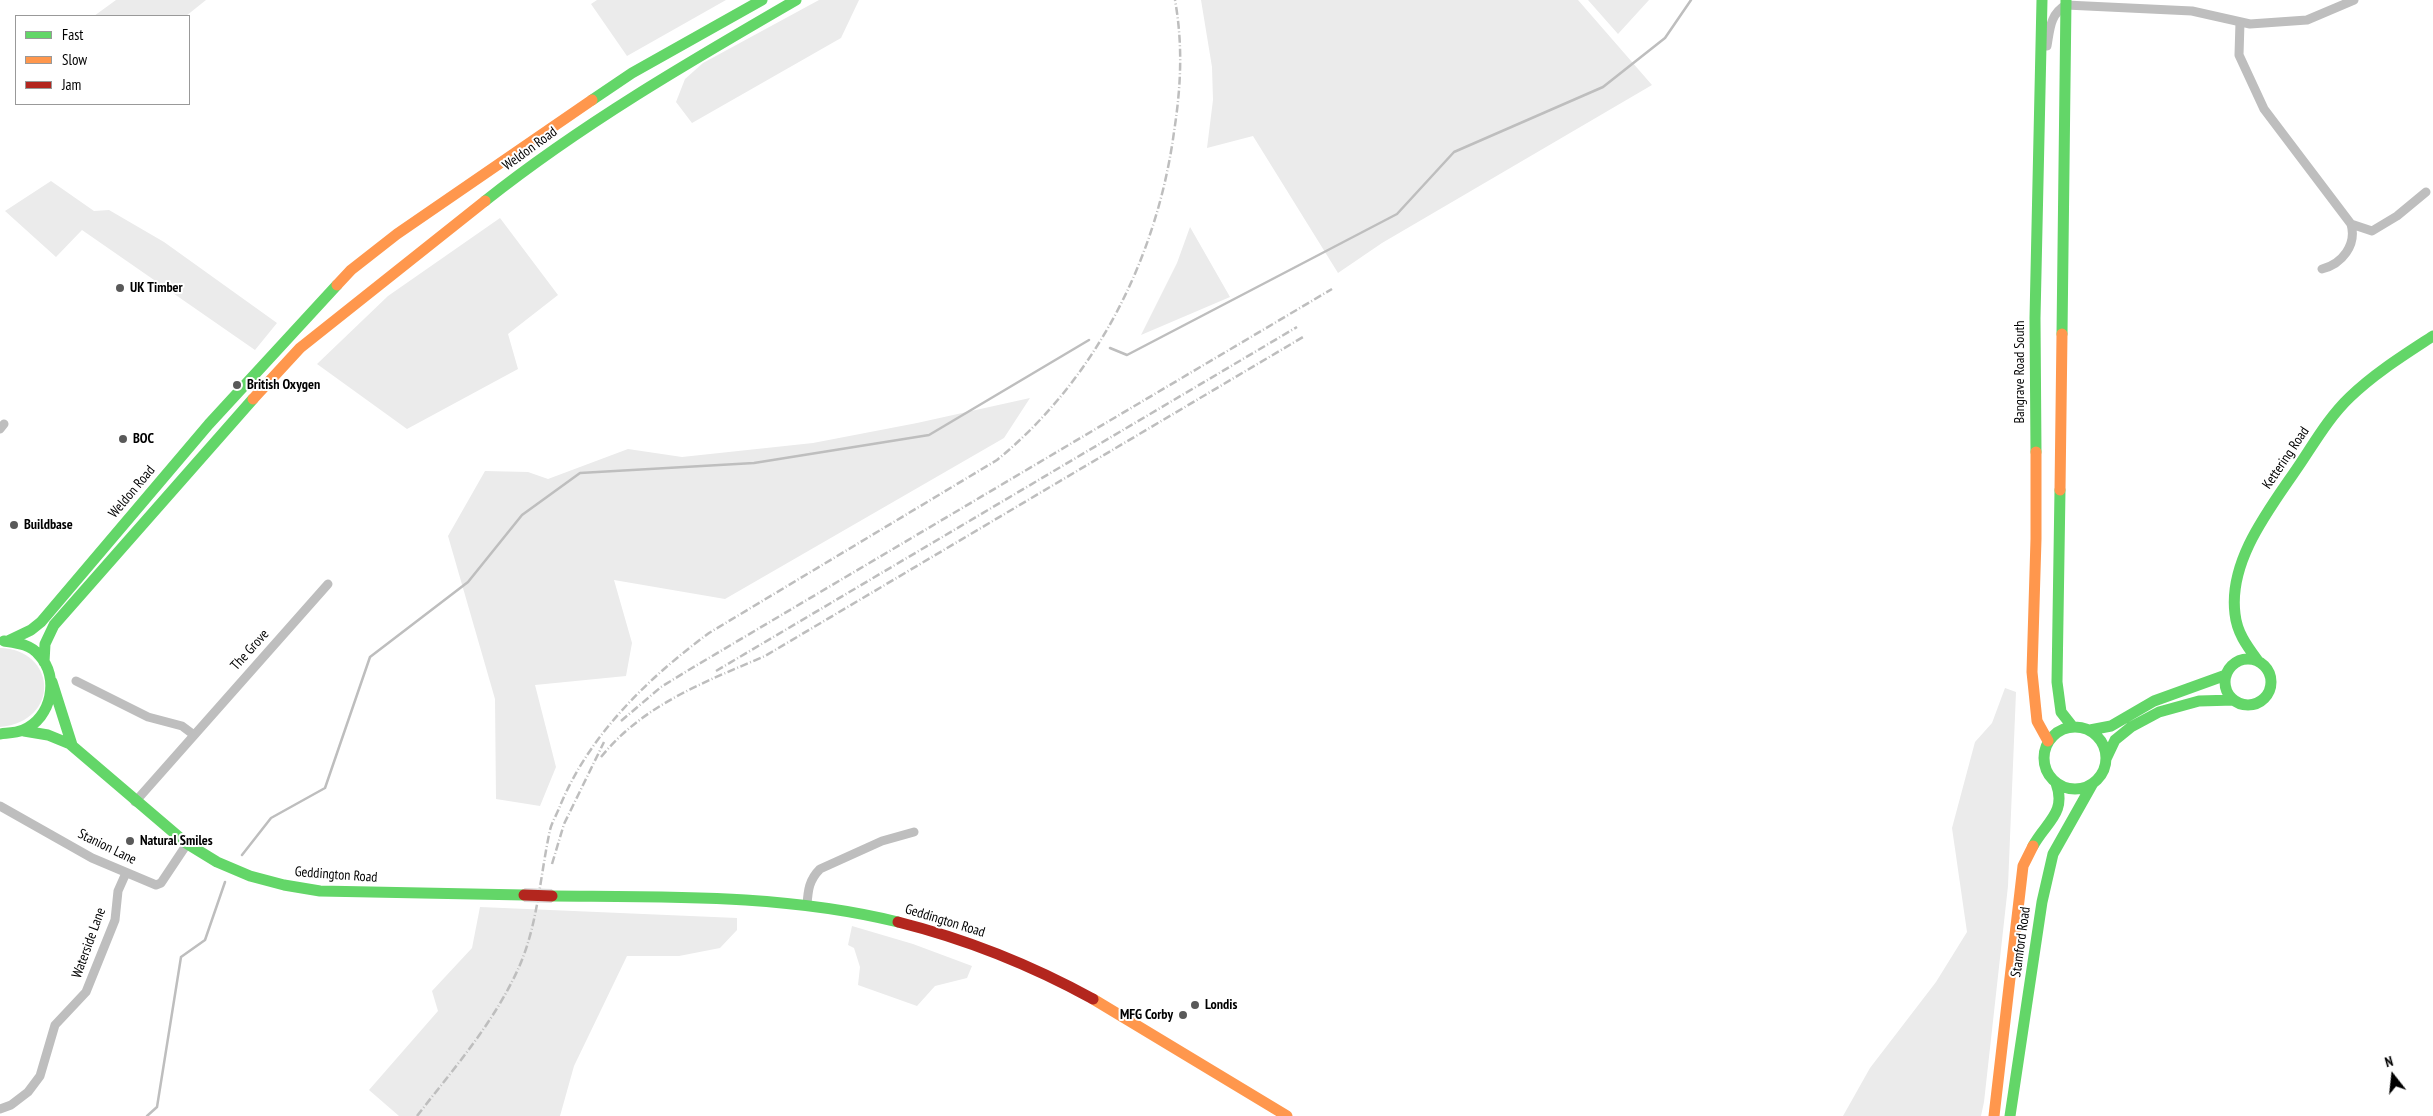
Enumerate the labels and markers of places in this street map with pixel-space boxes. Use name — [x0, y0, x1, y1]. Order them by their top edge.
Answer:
place label: UK Timber — [130, 280, 183, 296]
marker: UK Timber — [114, 282, 126, 294]
place label: British Oxygen — [247, 377, 320, 393]
marker: British Oxygen — [231, 379, 243, 391]
place label: BOC — [133, 431, 154, 447]
marker: BOC — [117, 433, 129, 445]
place label: Buildbase — [24, 517, 73, 533]
marker: Buildbase — [8, 519, 20, 531]
place label: Natural Smiles — [140, 833, 213, 849]
marker: Natural Smiles — [124, 835, 136, 847]
place label: Londis — [1205, 997, 1237, 1013]
marker: Londis — [1189, 999, 1201, 1011]
place label: MFG Corby — [1120, 1007, 1173, 1023]
marker: MFG Corby — [1177, 1009, 1189, 1021]

